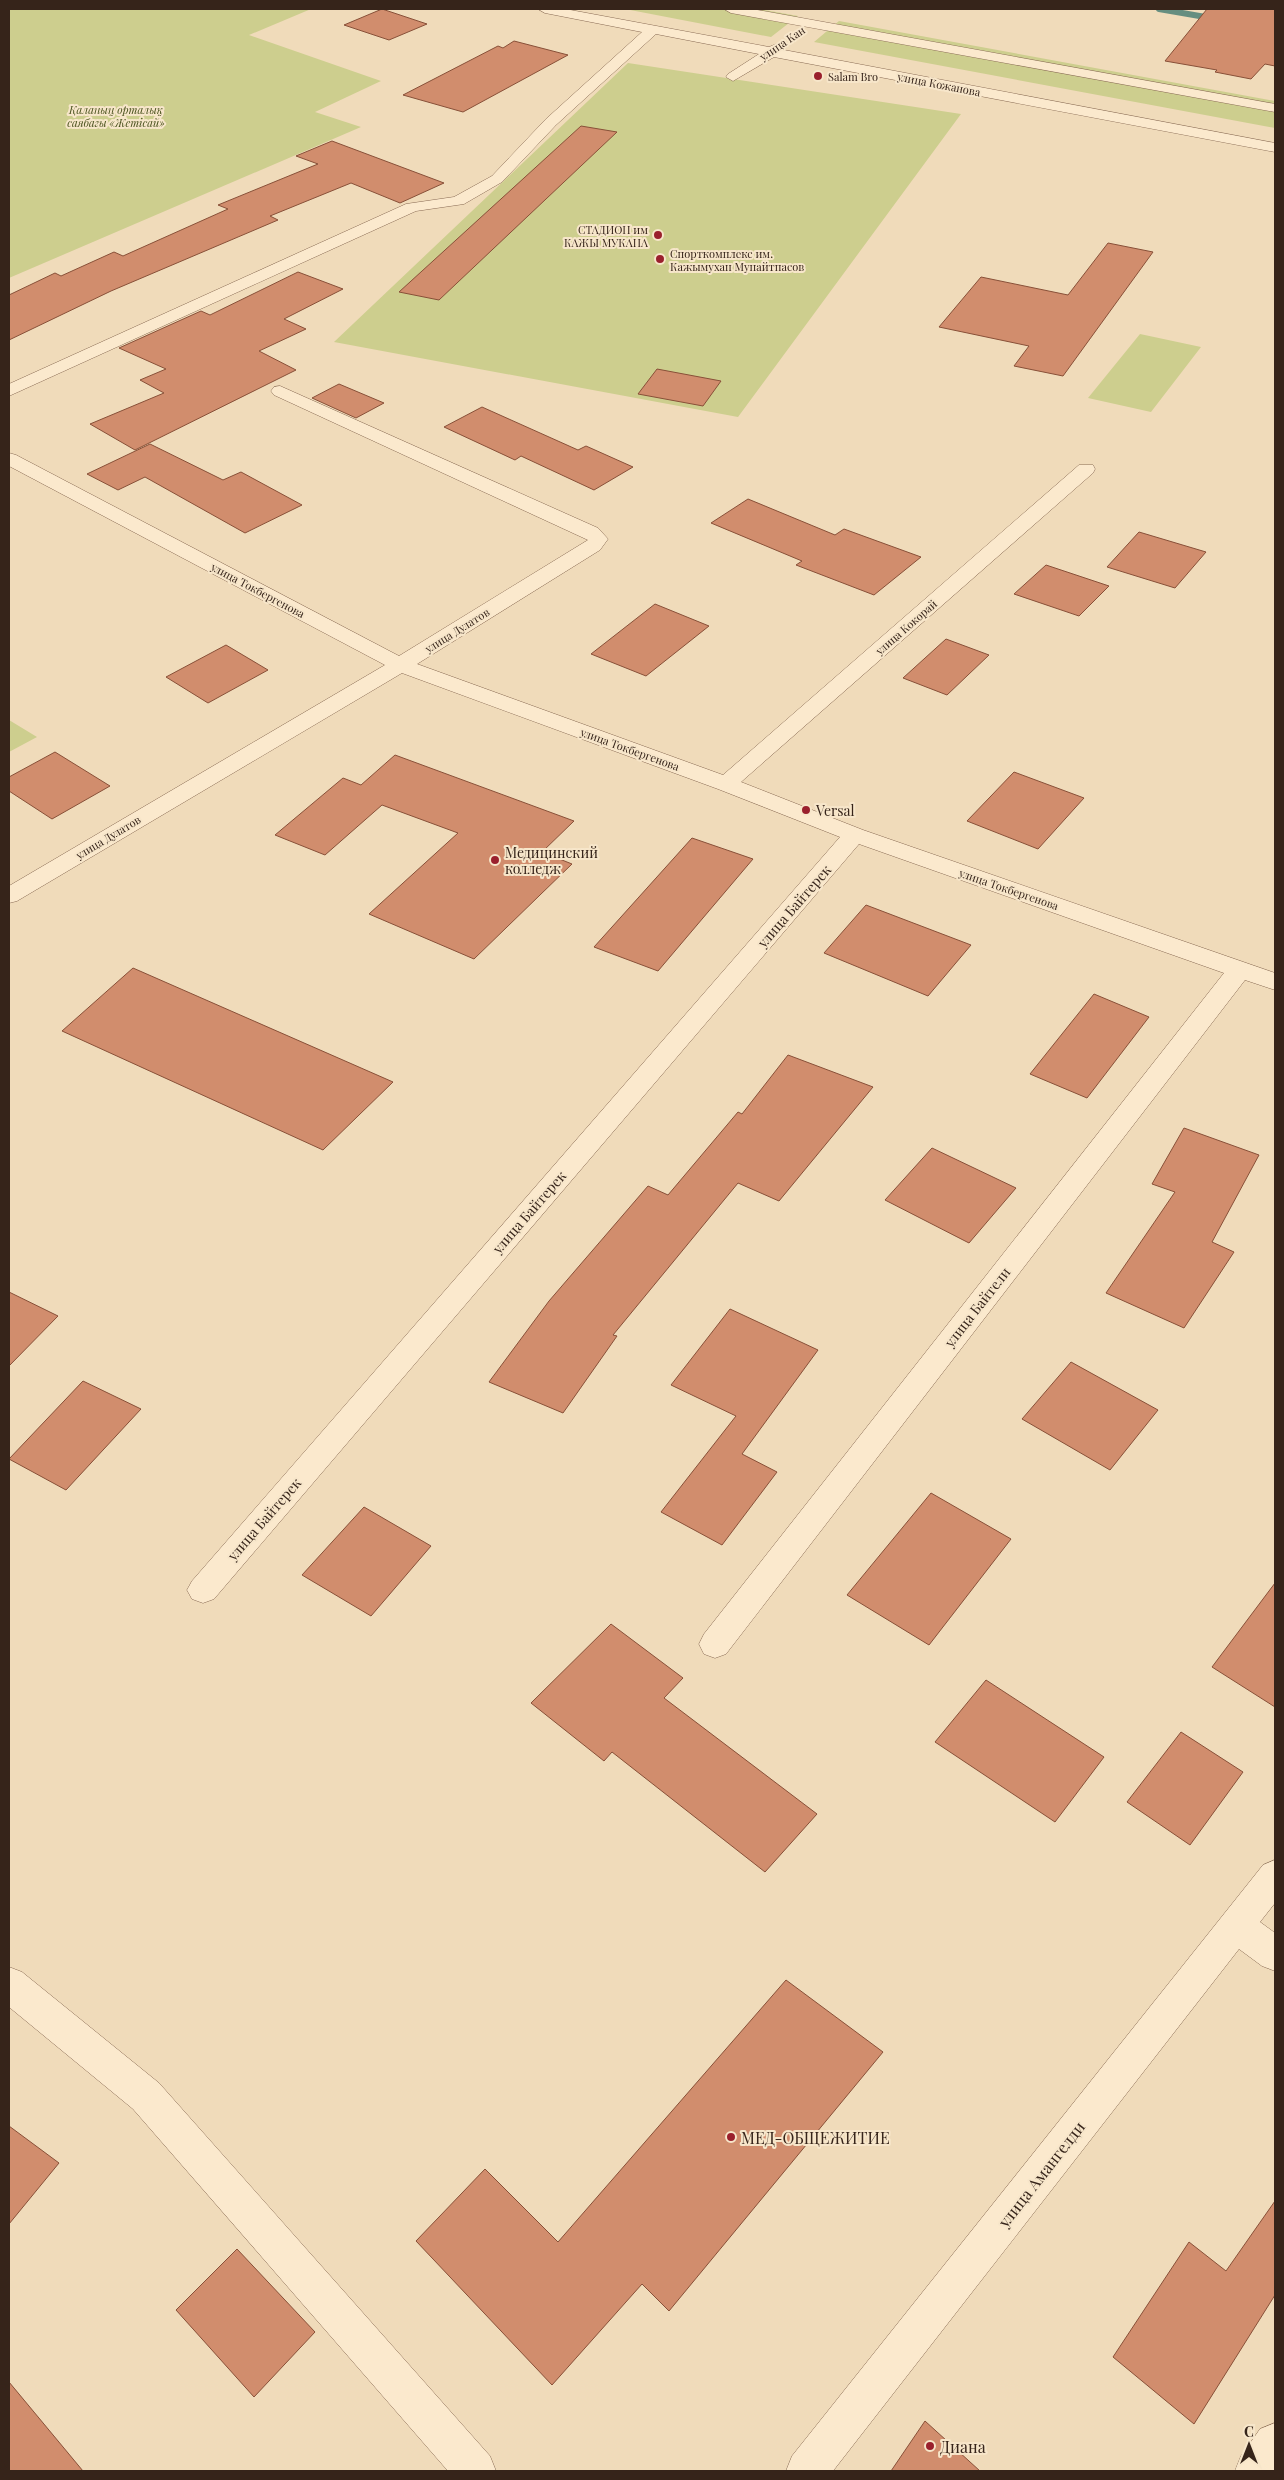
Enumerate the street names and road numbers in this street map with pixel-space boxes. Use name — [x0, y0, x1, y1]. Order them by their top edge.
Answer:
street label: улица Кан — [755, 22, 808, 64]
street label: улица Кожанова — [895, 68, 982, 100]
street label: улица Токбергенова — [208, 558, 308, 621]
street label: улица Кокорай — [871, 596, 940, 658]
street label: улица Дулатов — [421, 604, 492, 656]
street label: улица Токбергенова — [578, 724, 682, 774]
street label: улица Дулатов — [72, 812, 143, 863]
street label: улица Байтерек — [752, 861, 835, 952]
street label: улица Токбергенова — [956, 865, 1061, 913]
street label: улица Байтерек — [487, 1167, 570, 1258]
street label: улица Байтели — [939, 1263, 1014, 1352]
street label: улица Байтерек — [222, 1474, 305, 1565]
street label: улица Амангелди — [992, 2117, 1089, 2232]

